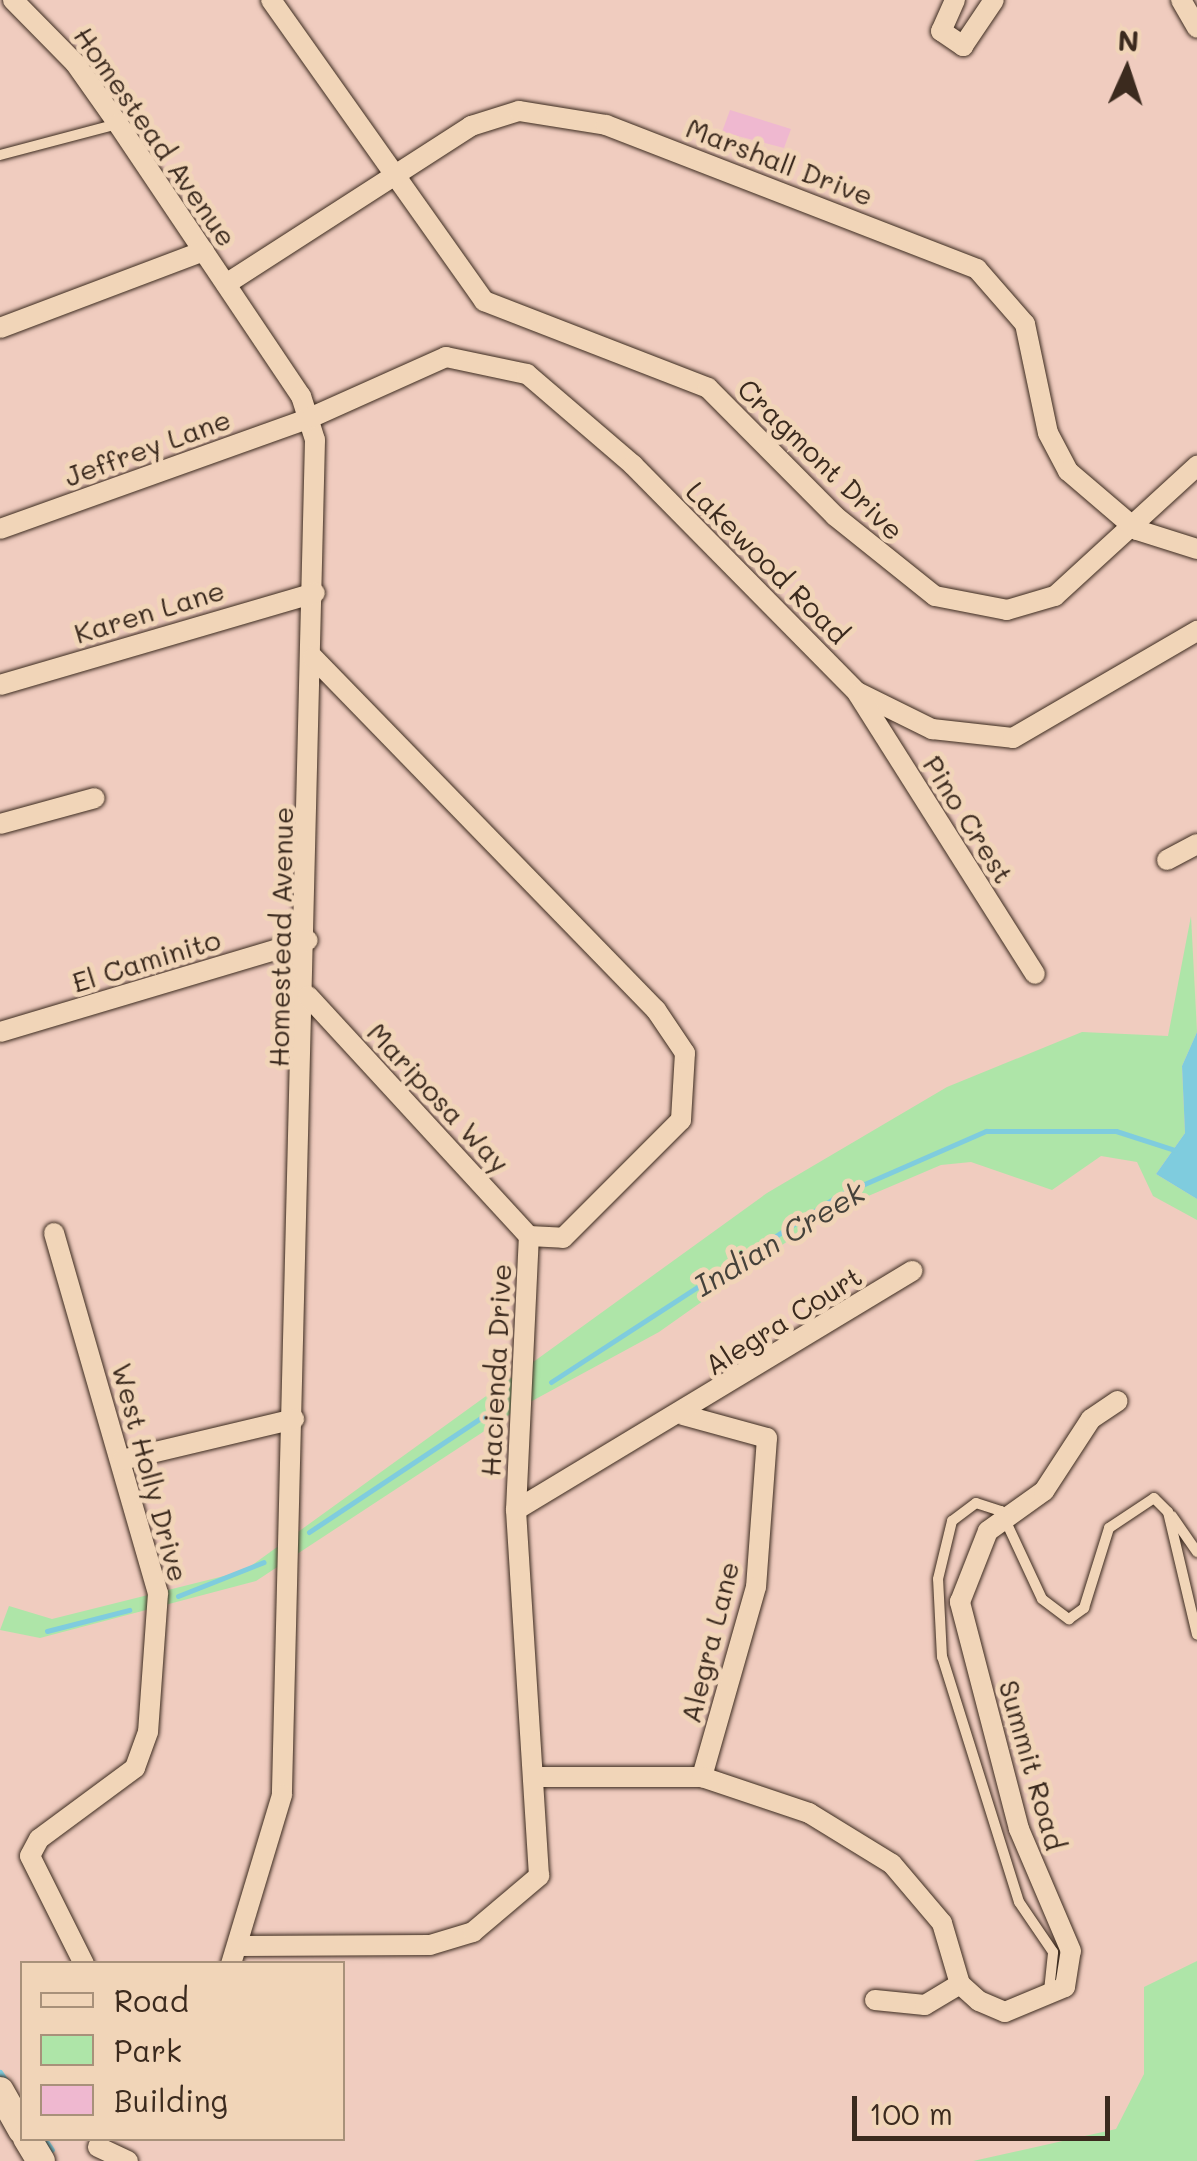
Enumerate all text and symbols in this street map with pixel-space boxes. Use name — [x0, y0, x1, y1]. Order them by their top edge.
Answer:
street label: Homestead Avenue — [68, 20, 244, 252]
north arrow — [1077, 20, 1177, 120]
text: N — [1117, 22, 1140, 59]
street label: Marshall Drive — [682, 110, 878, 212]
street label: Cragmont Drive — [731, 371, 911, 547]
street label: Jeffrey Lane — [59, 401, 235, 493]
street label: Lakewood Road — [680, 474, 856, 650]
street label: Karen Lane — [70, 572, 228, 650]
street label: Pino Crest — [917, 749, 1021, 889]
street label: Homestead Avenue — [261, 806, 299, 1068]
street label: El Caminito — [68, 922, 224, 998]
street label: Mariposa Way — [361, 1015, 517, 1179]
water label: Indian Creek — [687, 1173, 871, 1303]
street label: Alegra Court — [698, 1258, 868, 1382]
street label: Hacienda Drive — [473, 1263, 517, 1477]
street label: West Holly Drive — [106, 1359, 196, 1585]
street label: Alegra Lane — [673, 1558, 745, 1726]
street label: Summit Road — [993, 1676, 1073, 1854]
legend — [20, 1961, 345, 2141]
text: Road — [114, 1980, 189, 2020]
text: Park — [114, 2030, 182, 2070]
scale bar — [857, 2076, 1114, 2138]
text: Building — [114, 2080, 228, 2120]
text: 100 m — [869, 2093, 953, 2133]

